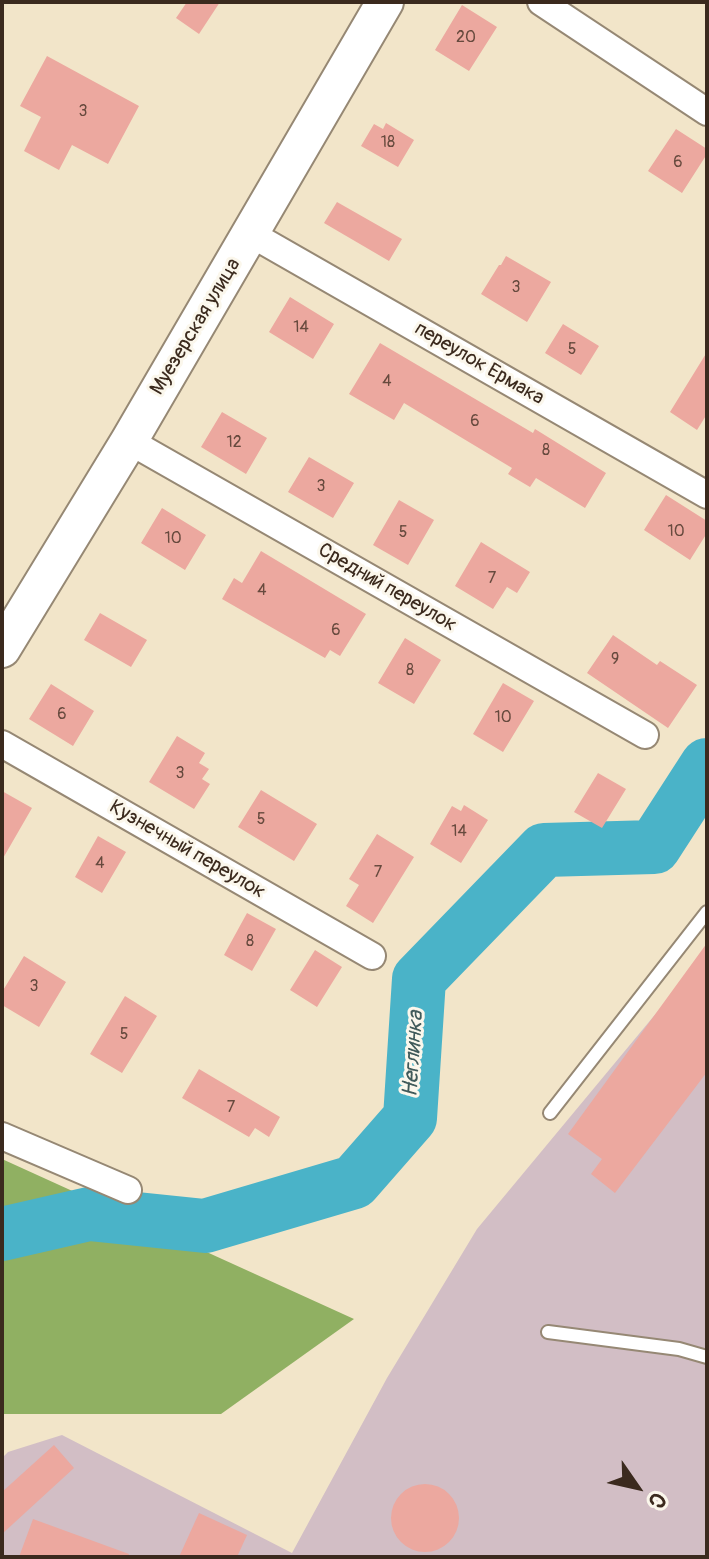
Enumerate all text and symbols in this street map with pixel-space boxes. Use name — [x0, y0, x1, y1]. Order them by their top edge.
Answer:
house number: 20 — [456, 28, 476, 48]
house number: 3 — [79, 102, 87, 122]
house number: 18 — [381, 133, 395, 153]
house number: 6 — [673, 153, 683, 173]
street label: Муезерская улица — [146, 254, 246, 400]
house number: 3 — [512, 278, 520, 298]
street label: переулок Ермака — [410, 317, 548, 411]
house number: 14 — [293, 318, 309, 338]
house number: 5 — [568, 340, 576, 360]
house number: 4 — [382, 372, 392, 392]
house number: 6 — [470, 412, 480, 432]
house number: 12 — [226, 433, 242, 453]
house number: 8 — [542, 441, 550, 461]
house number: 3 — [317, 477, 325, 497]
house number: 10 — [667, 522, 685, 542]
house number: 5 — [399, 523, 407, 543]
house number: 10 — [164, 529, 182, 549]
street label: Средний переулок — [313, 539, 461, 637]
house number: 7 — [488, 569, 496, 589]
house number: 4 — [257, 581, 267, 601]
house number: 6 — [331, 621, 341, 641]
house number: 9 — [611, 650, 619, 670]
house number: 8 — [406, 661, 414, 681]
house number: 6 — [57, 705, 67, 725]
house number: 10 — [494, 708, 512, 728]
house number: 3 — [176, 764, 184, 784]
street label: Кузнечный переулок — [105, 796, 269, 904]
house number: 5 — [257, 810, 265, 830]
house number: 14 — [451, 822, 467, 842]
house number: 4 — [95, 854, 105, 874]
house number: 7 — [374, 863, 382, 883]
house number: 8 — [246, 932, 254, 952]
house number: 3 — [30, 977, 38, 997]
water label: Неглинка — [398, 1010, 430, 1098]
house number: 5 — [120, 1025, 128, 1045]
house number: 7 — [227, 1098, 235, 1118]
north arrow — [597, 1447, 677, 1527]
text: С — [641, 1487, 672, 1514]

